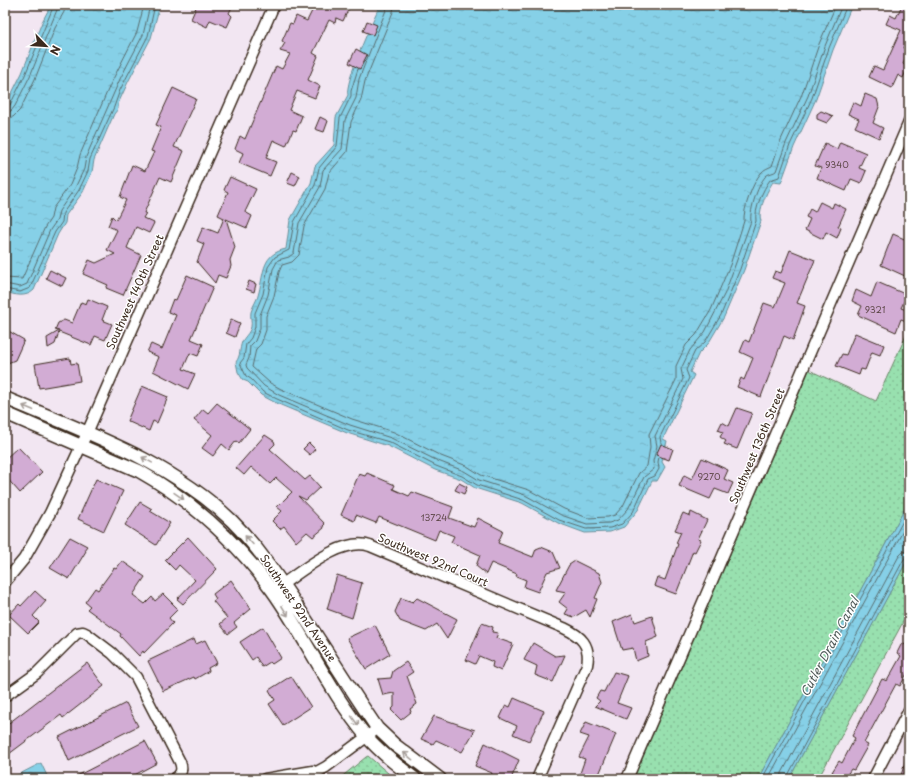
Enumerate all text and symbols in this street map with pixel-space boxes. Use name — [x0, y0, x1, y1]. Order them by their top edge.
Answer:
north arrow — [26, 26, 66, 66]
text: N — [46, 43, 65, 58]
house number: 9340 — [825, 157, 849, 171]
street label: Southwest 140th Street — [101, 231, 168, 352]
house number: 9321 — [865, 302, 885, 316]
street label: Southwest 136th Street — [724, 385, 789, 506]
one-way arrow — [23, 404, 35, 411]
one-way arrow — [141, 456, 153, 463]
house number: 9270 — [698, 469, 721, 483]
one-way arrow — [173, 492, 184, 500]
house number: 13724 — [421, 510, 447, 524]
street label: Southwest 92nd Court — [375, 529, 491, 591]
one-way arrow — [244, 535, 254, 545]
street label: Southwest 92nd Avenue — [256, 551, 341, 665]
water label: Cutler Drain Canal — [795, 592, 864, 699]
one-way arrow — [281, 605, 289, 616]
one-way arrow — [351, 715, 359, 726]
one-way arrow — [403, 752, 414, 760]

